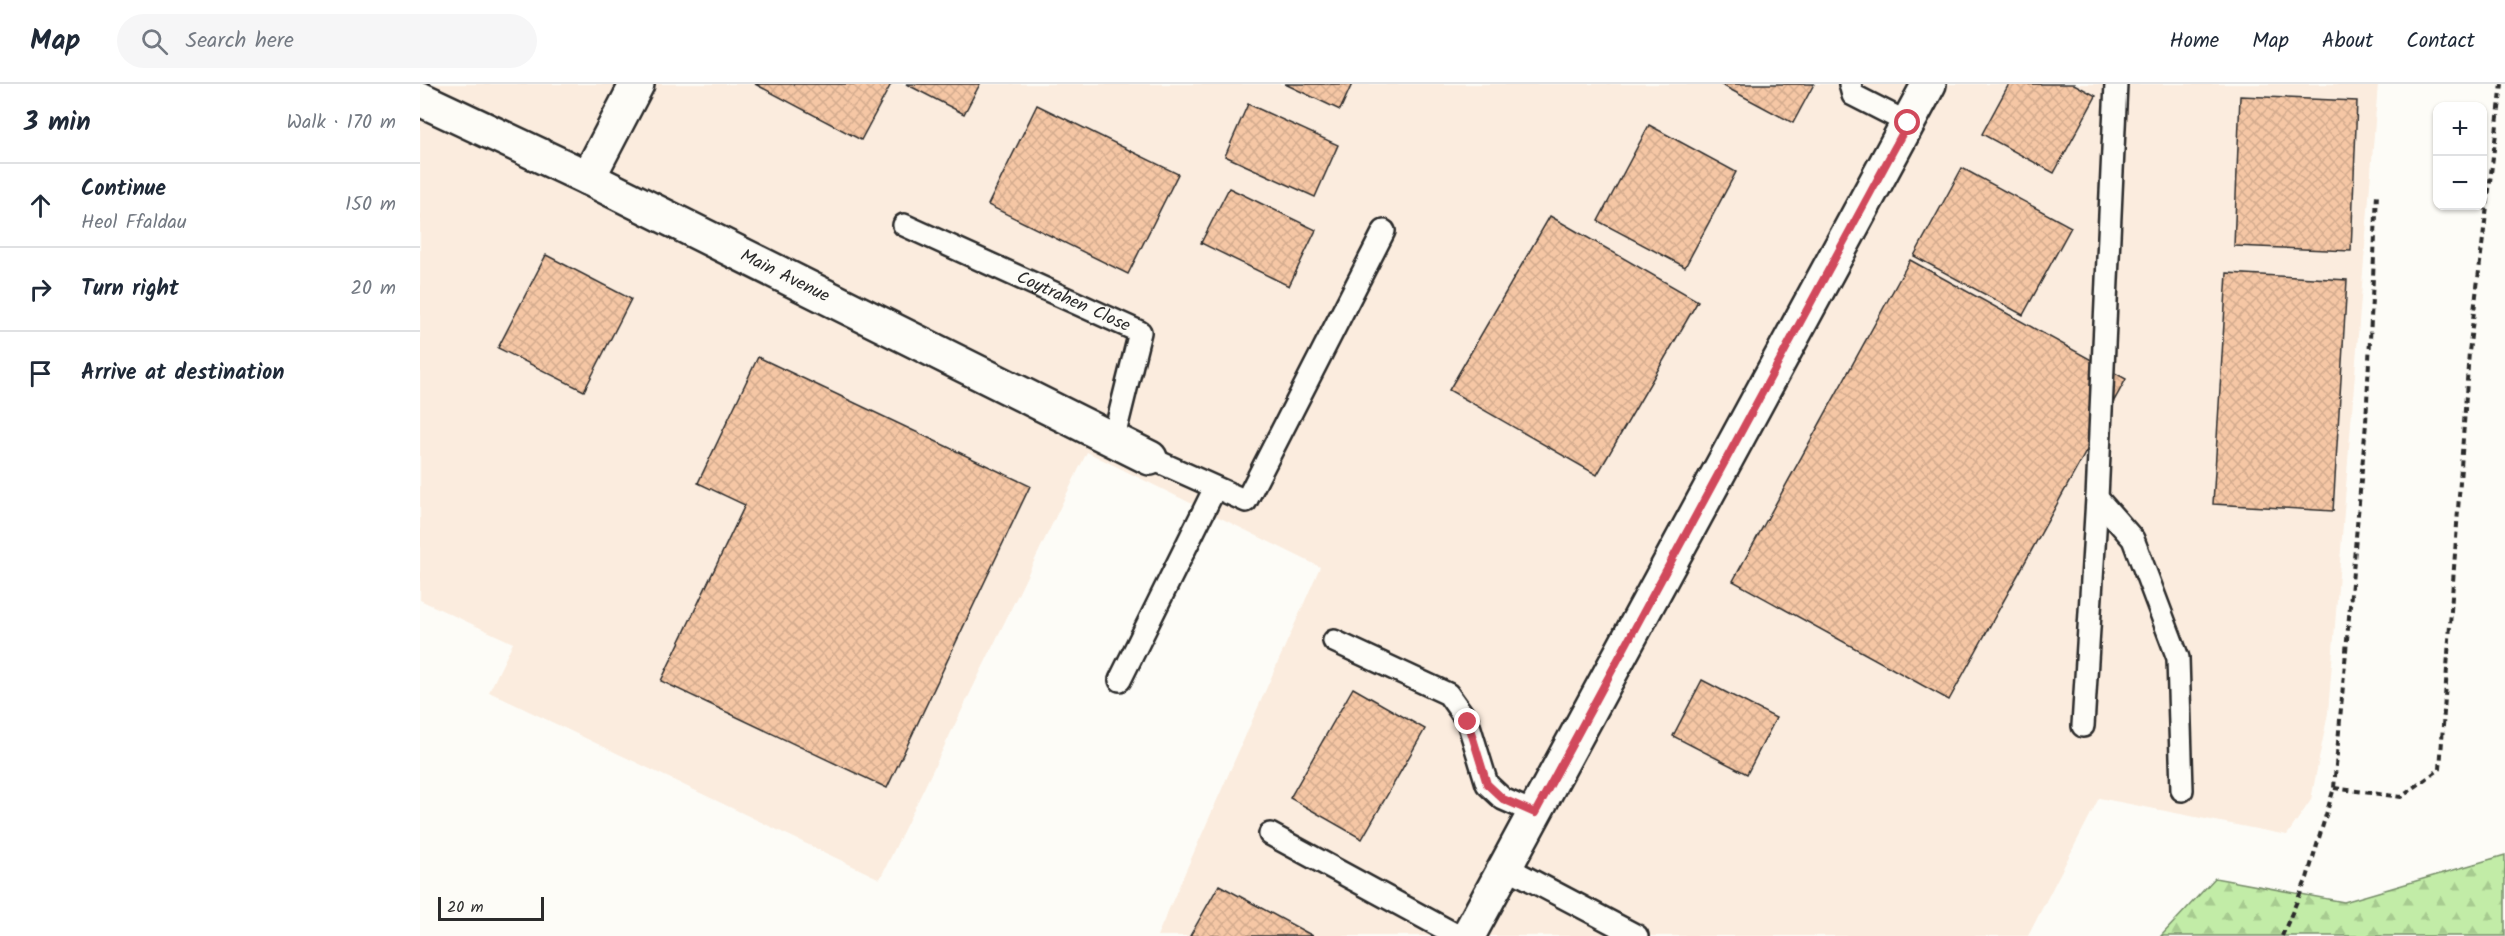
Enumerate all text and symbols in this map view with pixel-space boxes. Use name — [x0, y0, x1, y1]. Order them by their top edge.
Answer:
search box — [117, 14, 537, 68]
text: Map — [30, 19, 81, 64]
text: Search here — [186, 24, 294, 59]
icon: search — [138, 25, 171, 58]
text: Home — [2170, 25, 2219, 58]
text: Map — [2252, 25, 2289, 58]
text: About — [2322, 25, 2373, 58]
text: Contact — [2406, 25, 2475, 58]
text: 3 min — [24, 102, 91, 144]
map controls — [2433, 102, 2487, 210]
button: + — [2433, 102, 2487, 156]
text: Walk · 170 m — [286, 107, 396, 139]
route start — [1894, 109, 1920, 135]
button: − — [2433, 156, 2487, 210]
text: Continue — [81, 172, 166, 207]
icon: ahead — [24, 189, 57, 222]
text: 150 m — [345, 189, 396, 221]
text: Heol Ffaldau — [81, 207, 187, 239]
street label: Main Avenue — [735, 242, 835, 311]
street label: Coytrahen Close — [1012, 263, 1135, 340]
text: Turn right — [81, 272, 179, 307]
icon: right — [24, 273, 57, 306]
text: 20 m — [350, 273, 396, 305]
text: Arrive at destination — [81, 356, 284, 391]
icon: arrive — [24, 357, 57, 390]
route end — [1454, 708, 1480, 734]
scale bar — [438, 894, 544, 922]
text: 20 m — [447, 895, 483, 920]

